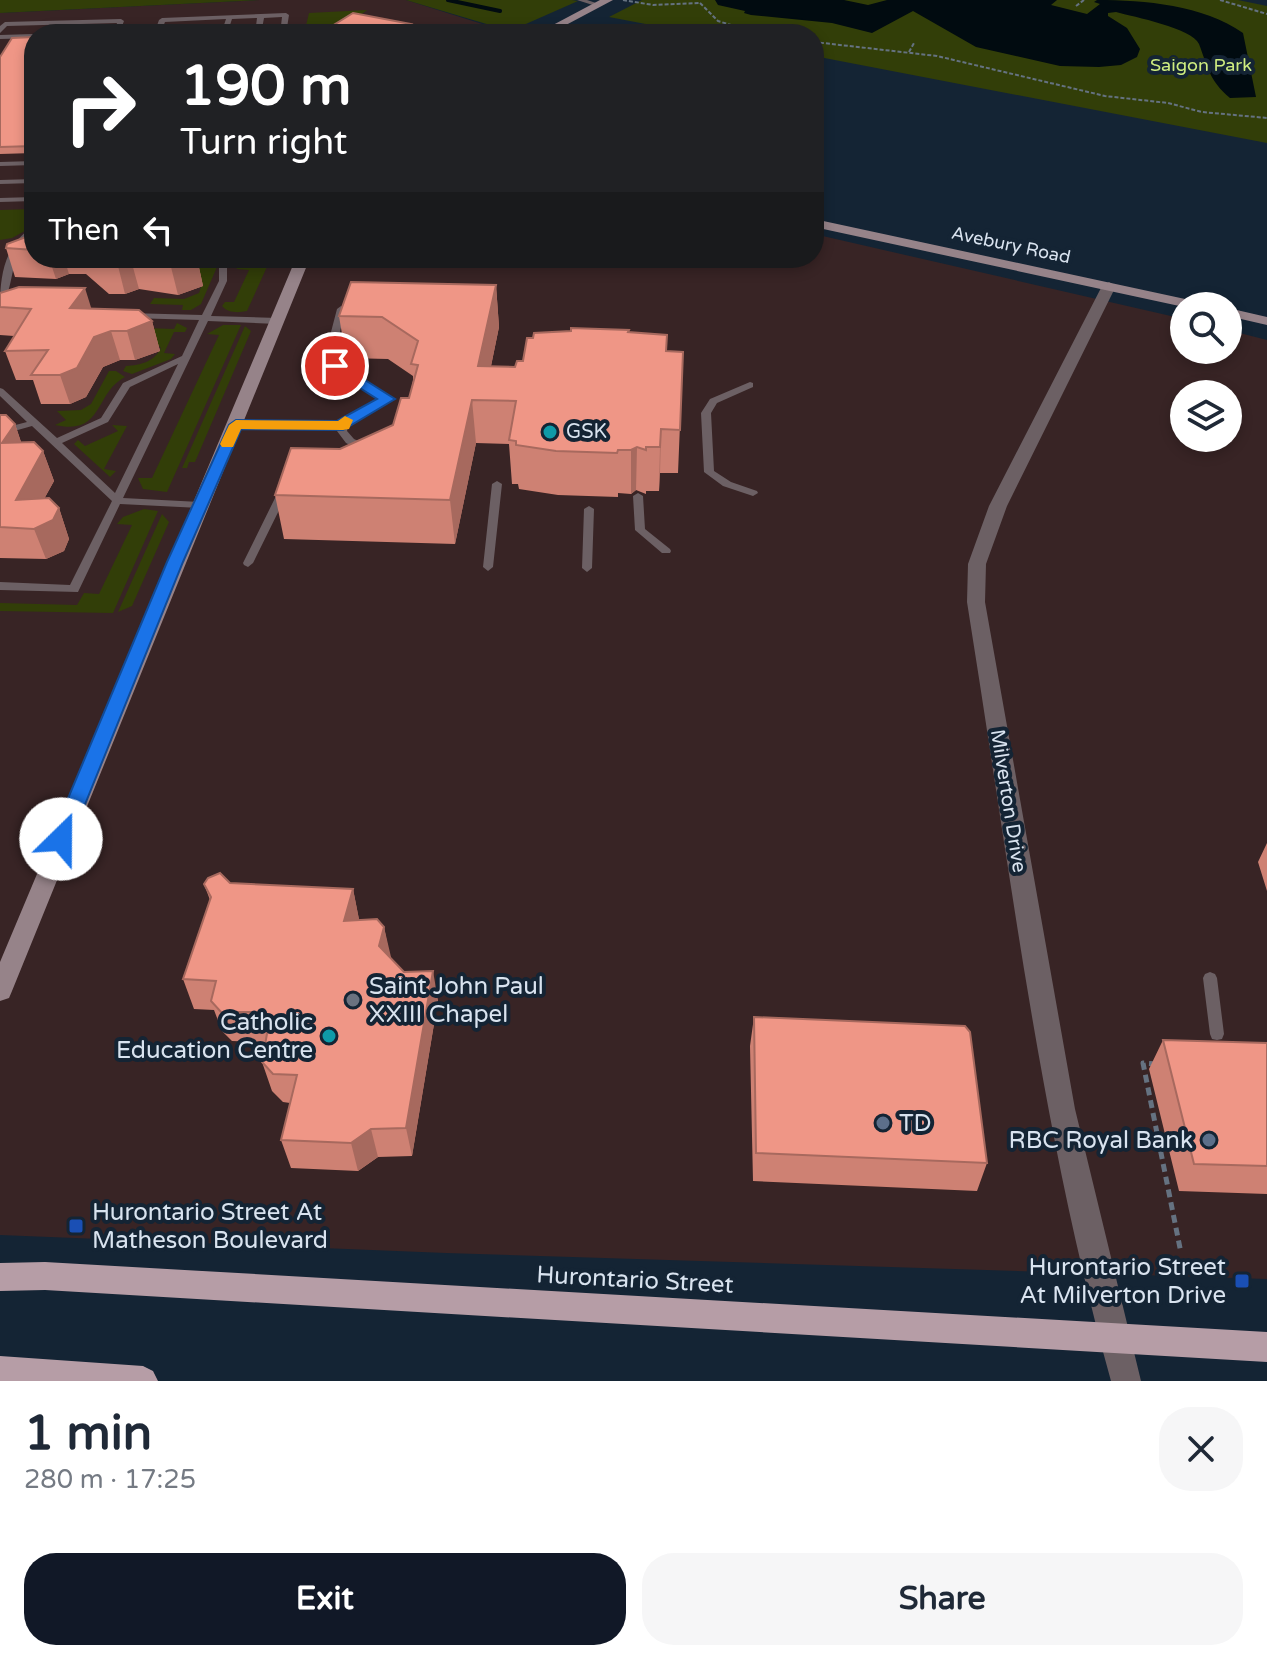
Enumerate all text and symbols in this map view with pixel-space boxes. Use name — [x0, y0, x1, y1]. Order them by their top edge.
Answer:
text: 190 m — [180, 53, 351, 120]
park label: Saigon Park — [1150, 54, 1252, 76]
icon: right — [48, 56, 152, 160]
text: Turn right — [180, 121, 347, 164]
icon: left — [136, 208, 180, 252]
text: Then — [48, 212, 120, 249]
street label: Avebury Road — [949, 222, 1073, 268]
map controls — [1170, 292, 1242, 452]
button: search — [1170, 292, 1242, 364]
pin — [301, 332, 369, 400]
icon: arrive — [313, 344, 357, 388]
button: layers — [1170, 380, 1242, 452]
place label: GSK — [566, 420, 607, 444]
marker: GSK — [541, 423, 559, 441]
street label: Milverton Drive — [985, 728, 1031, 874]
position arrow — [19, 797, 103, 881]
place label: Saint John Paul XXIII Chapel — [369, 972, 544, 1029]
marker: Saint John Paul XXIII Chapel — [344, 991, 362, 1009]
place label: Catholic Education Centre — [116, 1008, 313, 1065]
marker: Catholic Education Centre — [320, 1027, 338, 1045]
place label: TD — [899, 1109, 932, 1138]
marker: TD — [874, 1114, 892, 1132]
place label: RBC Royal Bank — [1009, 1126, 1193, 1155]
marker: RBC Royal Bank — [1200, 1131, 1218, 1149]
place label: Hurontario Street At Matheson Boulevard — [92, 1198, 328, 1255]
marker: Hurontario Street At Matheson Boulevard — [67, 1217, 85, 1235]
place label: Hurontario Street At Milverton Drive — [1019, 1253, 1226, 1310]
street label: Hurontario Street — [536, 1260, 734, 1300]
marker: Hurontario Street At Milverton Drive — [1233, 1272, 1251, 1290]
text: 1 min — [24, 1405, 152, 1463]
button: close — [1159, 1407, 1243, 1491]
text: 280 m · 17:25 — [24, 1464, 196, 1495]
button: Exit — [24, 1553, 626, 1645]
button: Share — [642, 1553, 1243, 1645]

